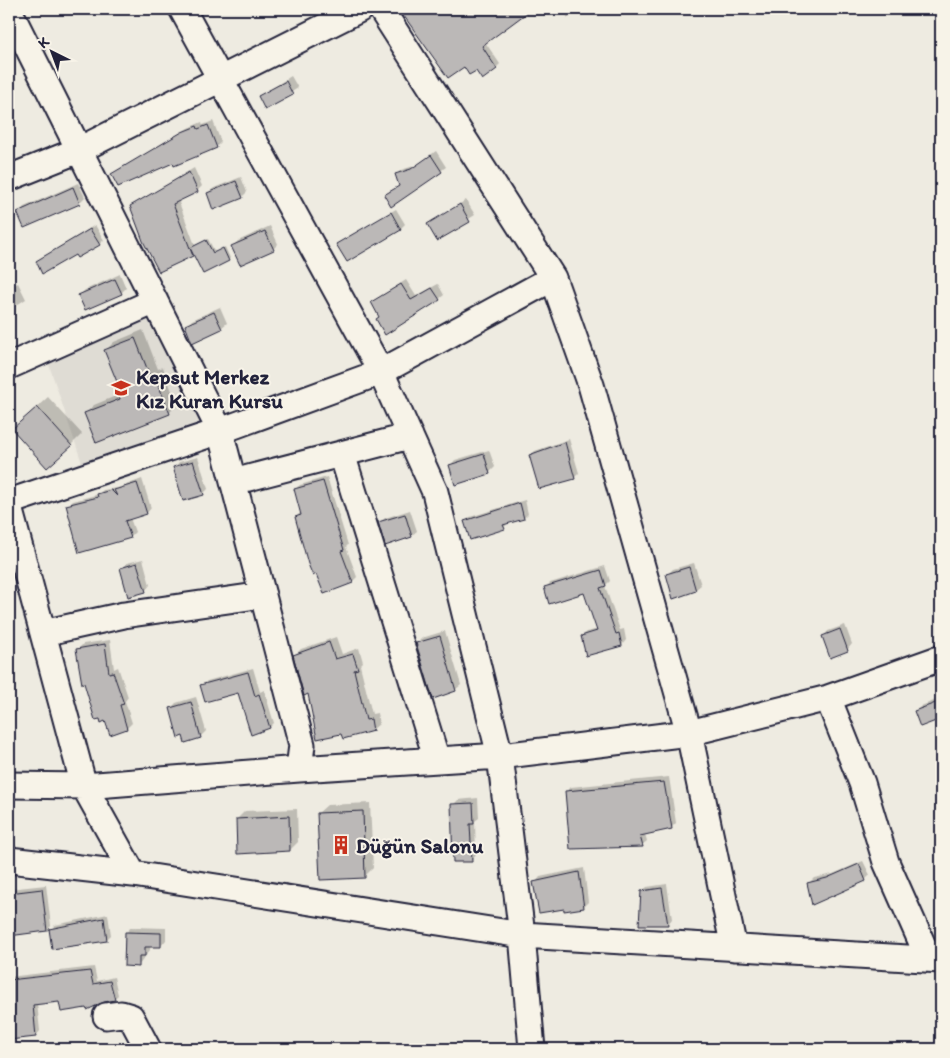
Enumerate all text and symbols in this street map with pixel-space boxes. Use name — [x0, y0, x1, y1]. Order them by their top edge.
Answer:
north arrow — [28, 28, 78, 78]
text: K — [35, 33, 53, 52]
place label: Kepsut Merkez Kız Kuran Kursu — [136, 364, 283, 413]
school or university icon: Kepsut Merkez Kız Kuran Kursu — [110, 377, 132, 399]
place label: Düğün Salonu — [356, 833, 484, 859]
building icon: Düğün Salonu — [330, 834, 352, 856]

